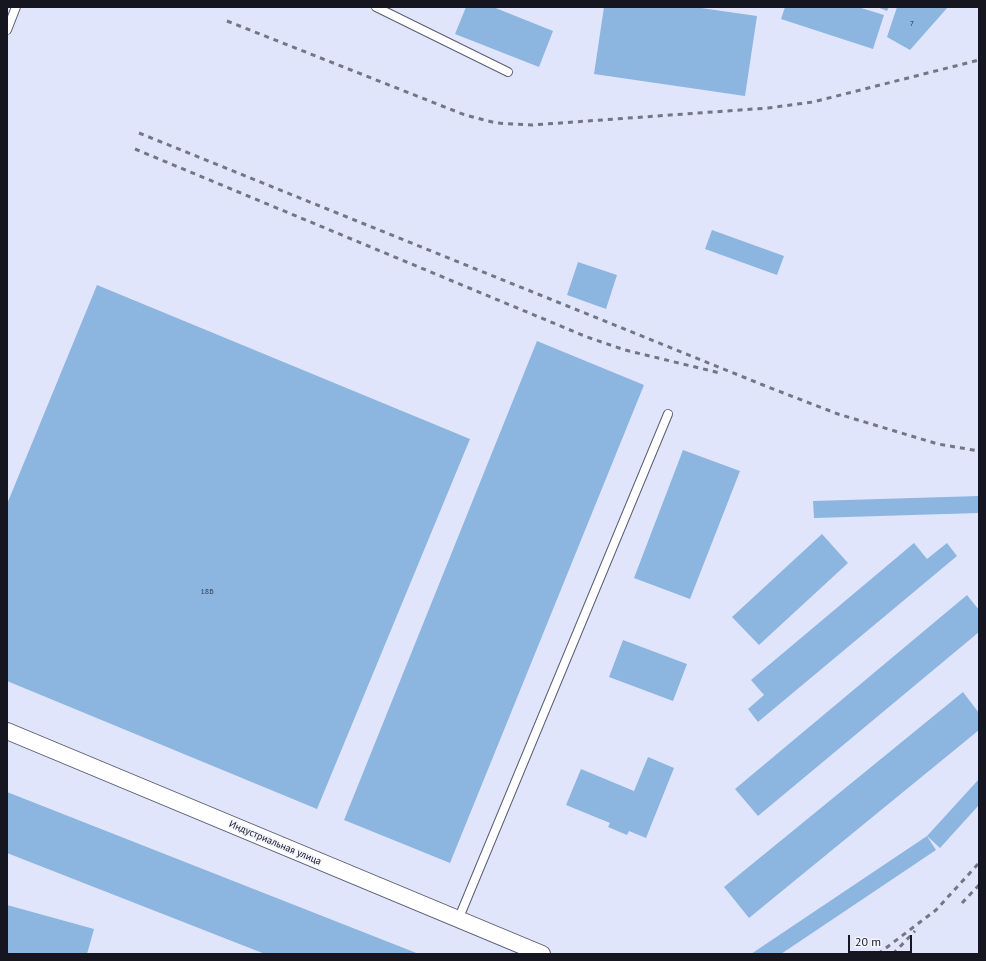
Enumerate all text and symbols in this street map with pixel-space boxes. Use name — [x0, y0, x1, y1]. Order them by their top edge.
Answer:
house number: 7 — [910, 19, 914, 29]
house number: 18Б — [200, 587, 214, 597]
street label: Индустриальная улица — [227, 818, 323, 868]
scale bar — [850, 927, 914, 953]
text: 20 m — [855, 934, 881, 949]

